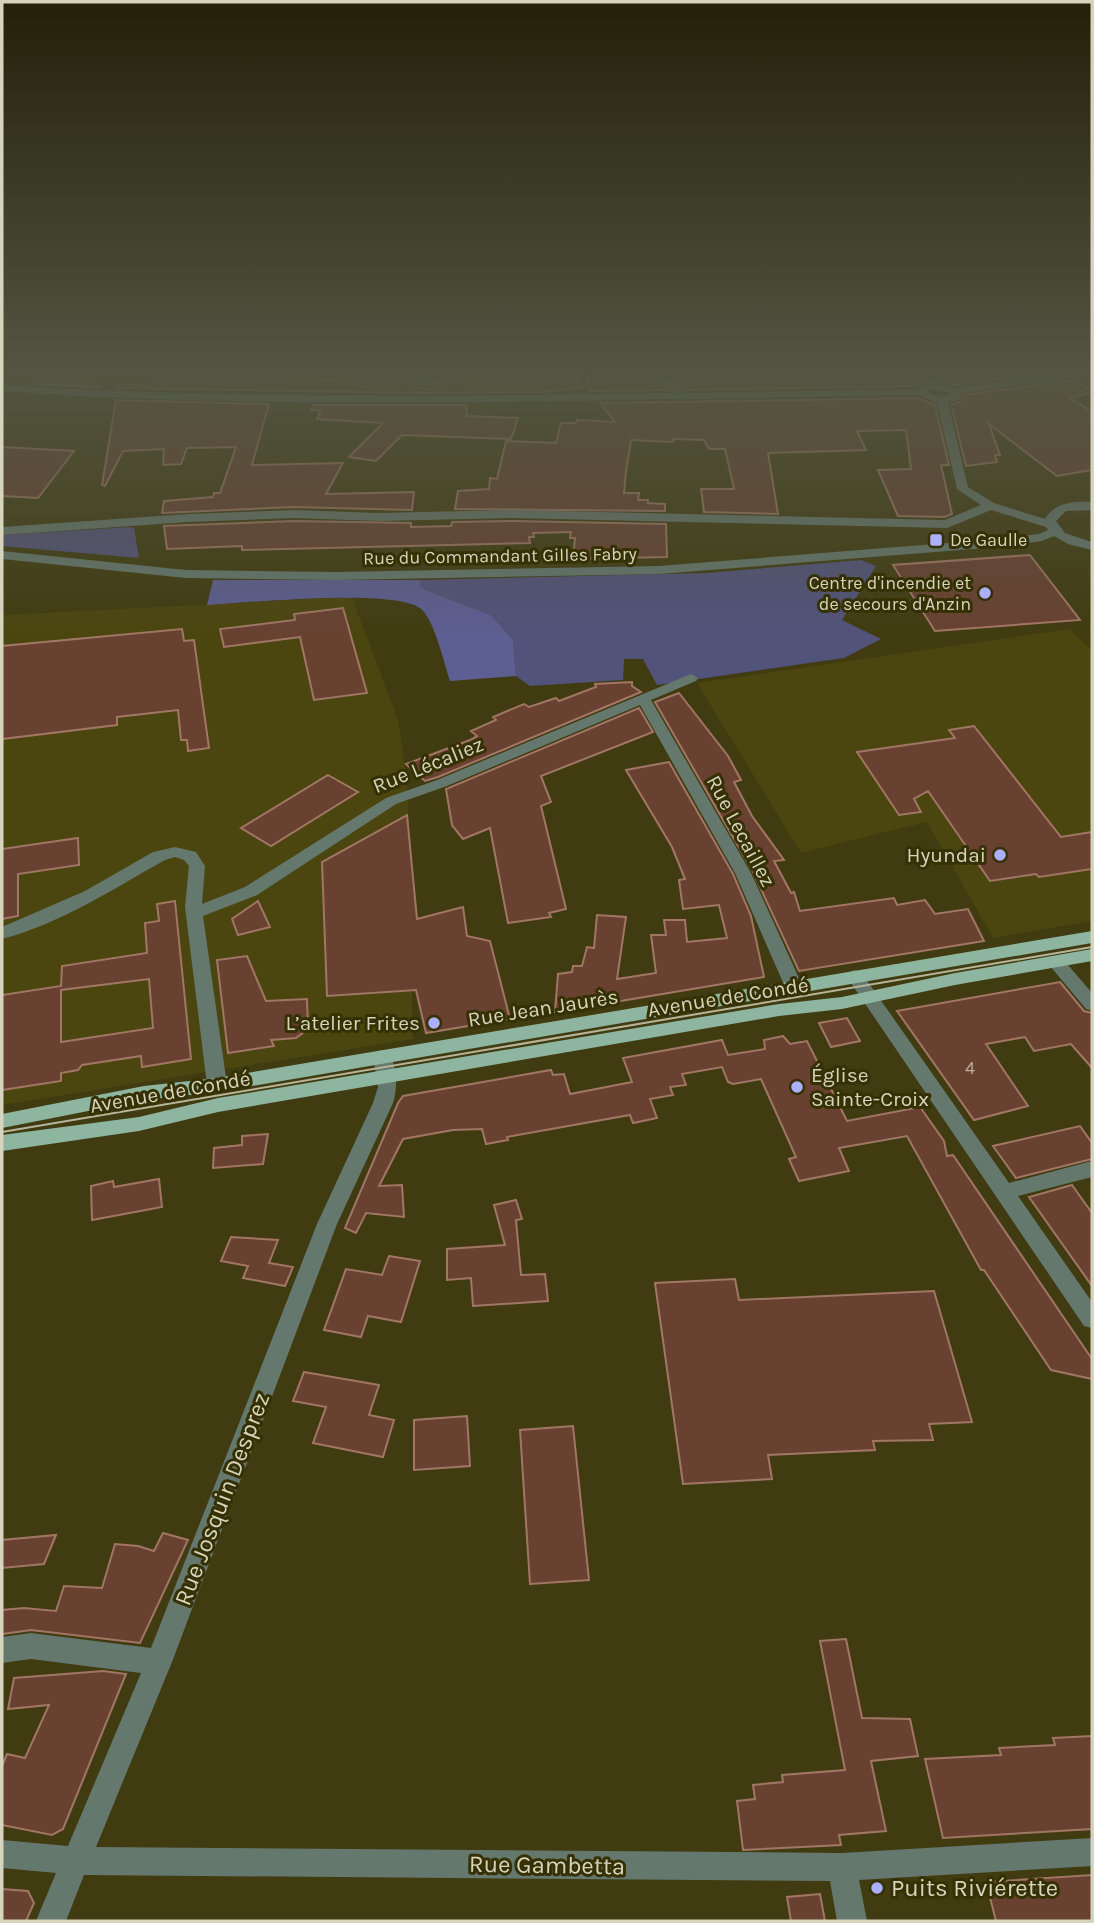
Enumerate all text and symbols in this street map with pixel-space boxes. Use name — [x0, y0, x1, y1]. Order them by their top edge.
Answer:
place label: De Gaulle — [950, 529, 1027, 551]
marker: De Gaulle — [928, 532, 944, 548]
street label: Rue du Commandant Gilles Fabry — [363, 543, 638, 569]
place label: Centre d'incendie et de secours d'Anzin — [809, 572, 971, 615]
marker: Centre d'incendie et de secours d'Anzin — [977, 585, 993, 601]
street label: Rue Lécaliez — [369, 732, 487, 798]
street label: Rue Lecaillez — [702, 771, 780, 891]
place label: Hyundai — [907, 843, 986, 867]
marker: Hyundai — [992, 847, 1008, 863]
street label: Avenue de Condé — [646, 972, 810, 1022]
street label: Rue Jean Jaurès — [466, 984, 620, 1032]
place label: L’atelier Frites — [285, 1011, 420, 1035]
marker: L’atelier Frites — [426, 1015, 442, 1031]
house number: 4 — [965, 1057, 975, 1079]
place label: Église Sainte-Croix — [811, 1063, 929, 1111]
street label: Avenue de Condé — [88, 1066, 252, 1118]
marker: Église Sainte-Croix — [789, 1079, 805, 1095]
street label: Rue Josquin Desprez — [168, 1389, 276, 1609]
street label: Rue Gambetta — [469, 1850, 625, 1880]
place label: Puits Riviérette — [891, 1874, 1058, 1902]
marker: Puits Riviérette — [869, 1880, 885, 1896]

